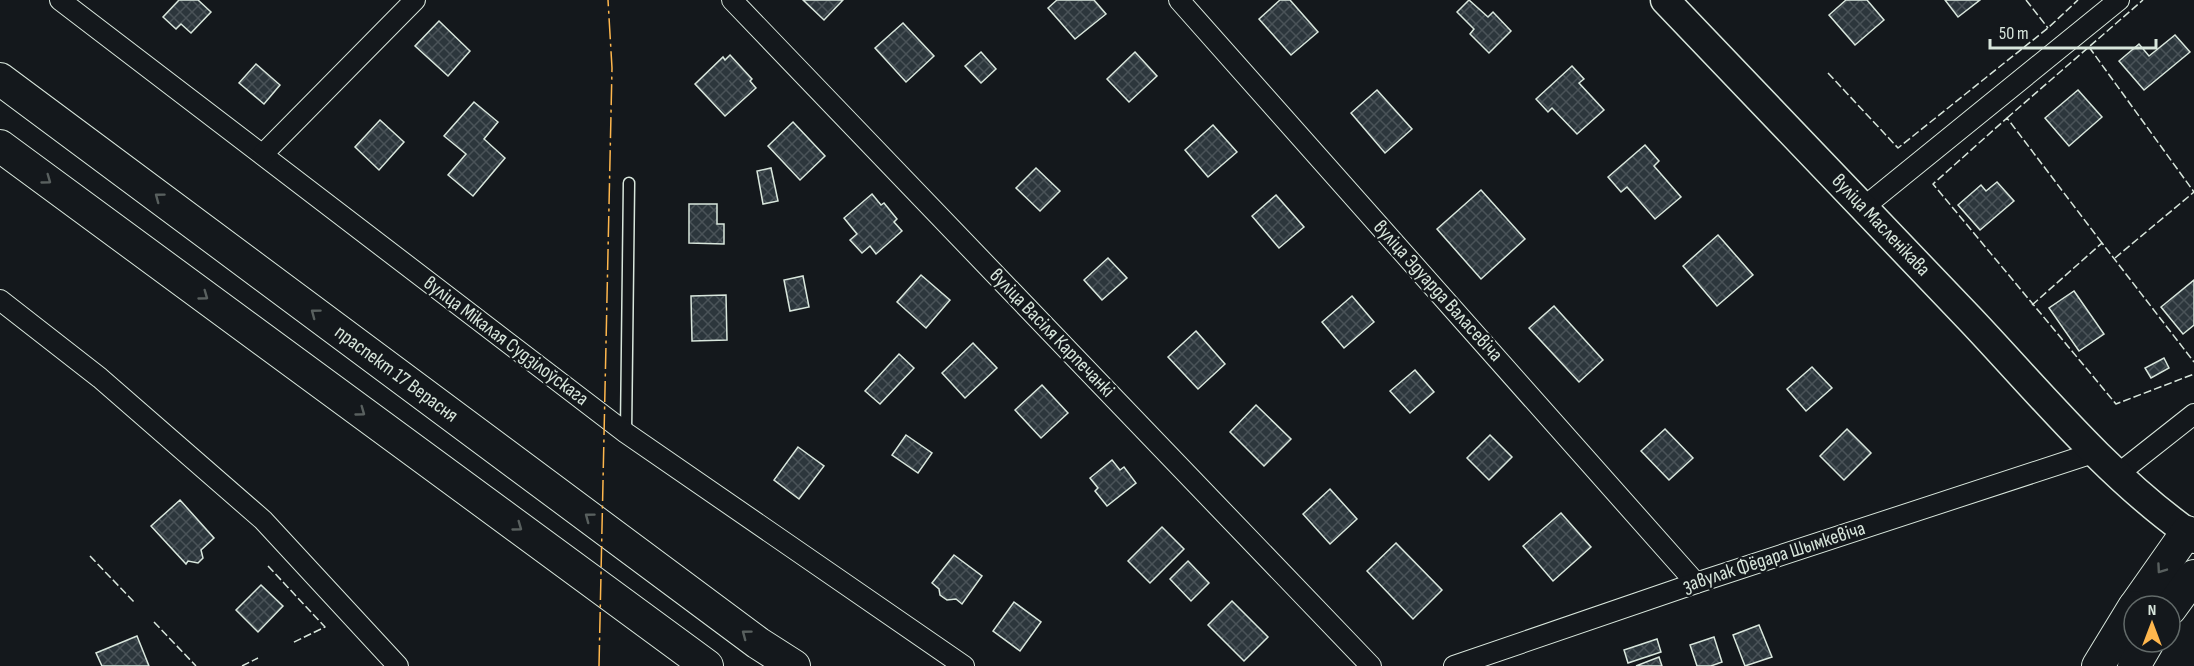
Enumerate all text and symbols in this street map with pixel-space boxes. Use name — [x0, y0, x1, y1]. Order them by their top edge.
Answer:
scale bar — [1990, 12, 2156, 50]
text: 50 m — [1999, 23, 2029, 44]
street label: вуліца Масленікава — [1827, 169, 1935, 281]
one-way arrow — [41, 173, 52, 184]
one-way arrow — [154, 193, 165, 204]
street label: вуліца Эдуарда Валасевіча — [1368, 215, 1508, 367]
street label: вуліца Васіля Карпечанкі — [985, 264, 1119, 402]
street label: вуліца Мікалая Судзілоўскага — [419, 271, 593, 411]
one-way arrow — [198, 289, 209, 300]
one-way arrow — [311, 309, 322, 320]
street label: праспект 17 Верасня — [330, 320, 463, 428]
one-way arrow — [355, 404, 366, 415]
one-way arrow — [585, 513, 596, 524]
street label: завулак Фёдара Шымкевіча — [1680, 516, 1868, 598]
one-way arrow — [512, 520, 523, 531]
one-way arrow — [2157, 562, 2168, 573]
north arrow — [2122, 594, 2182, 654]
text: N — [2148, 601, 2156, 620]
one-way arrow — [741, 630, 752, 641]

